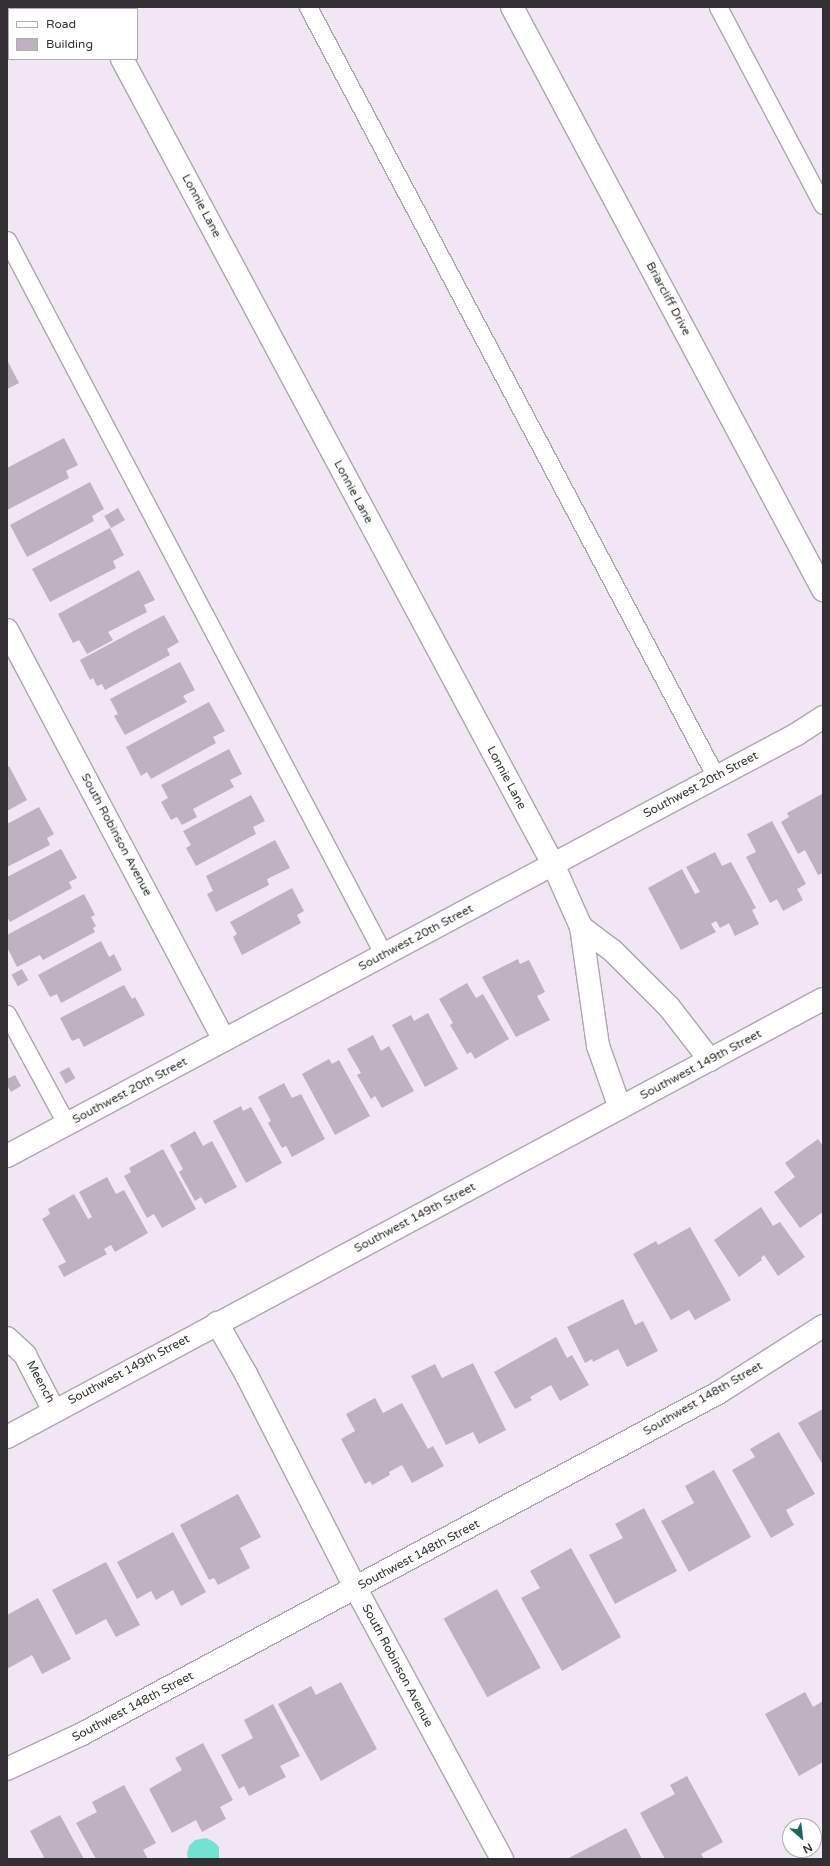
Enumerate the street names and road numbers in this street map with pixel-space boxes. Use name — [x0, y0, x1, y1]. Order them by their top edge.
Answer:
street label: Lonnie Lane — [178, 172, 224, 240]
street label: Briarcliff Drive — [643, 260, 693, 338]
street label: Lonnie Lane — [330, 458, 376, 526]
street label: Lonnie Lane — [483, 744, 529, 812]
street label: Southwest 20th Street — [641, 749, 761, 821]
street label: South Robinson Avenue — [77, 771, 155, 899]
street label: Southwest 20th Street — [356, 902, 476, 974]
street label: Southwest 149th Street — [638, 1027, 764, 1103]
street label: Southwest 20th Street — [70, 1055, 190, 1127]
street label: Southwest 149th Street — [352, 1180, 478, 1256]
street label: Southwest 149th Street — [66, 1332, 192, 1408]
street label: Meench — [23, 1358, 57, 1406]
street label: Southwest 148th Street — [641, 1359, 765, 1439]
street label: Southwest 148th Street — [356, 1517, 482, 1593]
street label: South Robinson Avenue — [358, 1602, 436, 1730]
street label: Southwest 148th Street — [70, 1669, 196, 1745]

